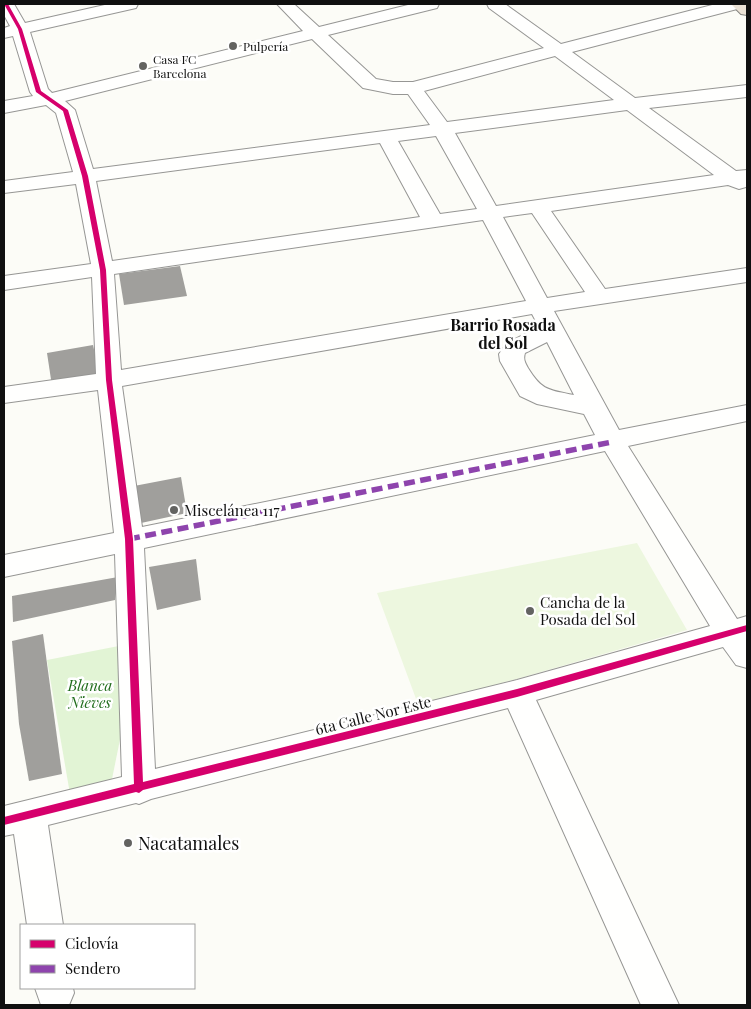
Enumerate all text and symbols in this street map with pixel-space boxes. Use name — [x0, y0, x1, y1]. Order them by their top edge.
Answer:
place label: Pulpería — [243, 38, 288, 54]
marker: Pulpería — [227, 40, 239, 52]
place label: Casa FC Barcelona — [153, 51, 207, 81]
marker: Casa FC Barcelona — [137, 60, 149, 72]
district label: Barrio Rosada del Sol — [450, 314, 556, 353]
place label: Miscelánea 117 — [184, 500, 280, 520]
marker: Miscelánea 117 — [168, 504, 180, 516]
place label: Cancha de la Posada del Sol — [540, 592, 636, 629]
marker: Cancha de la Posada del Sol — [524, 605, 536, 617]
park label: Blanca Nieves — [67, 675, 112, 712]
street label: 6ta Calle Nor Este — [313, 691, 433, 739]
place label: Nacatamales — [138, 831, 239, 855]
marker: Nacatamales — [122, 837, 134, 849]
legend — [20, 924, 195, 989]
text: Ciclovía — [65, 933, 119, 953]
text: Sendero — [65, 958, 121, 978]

